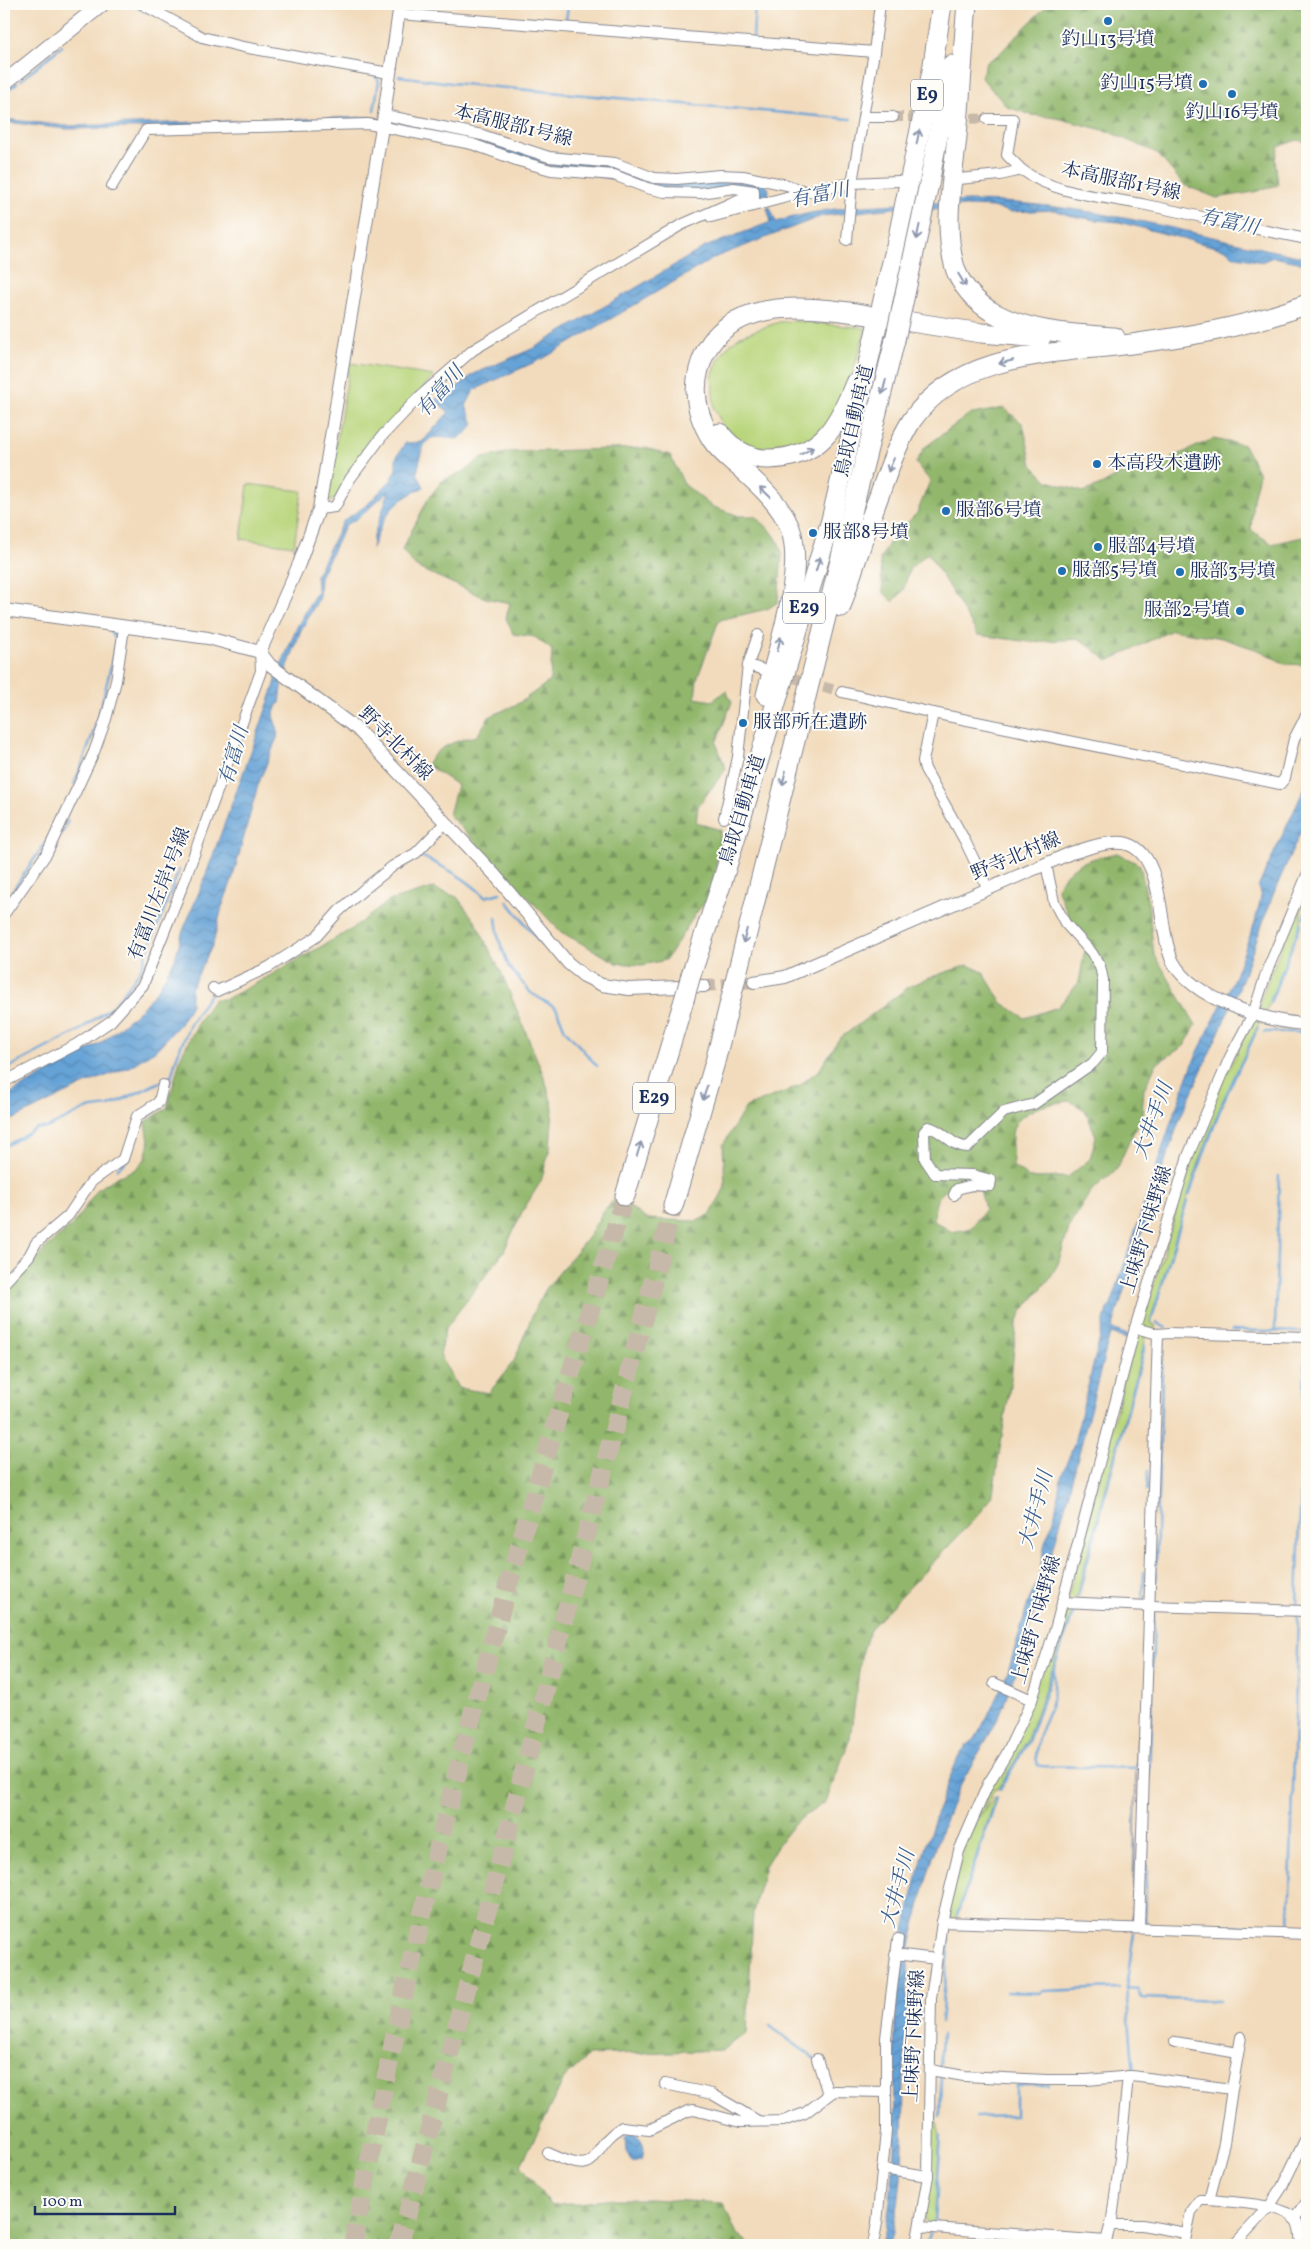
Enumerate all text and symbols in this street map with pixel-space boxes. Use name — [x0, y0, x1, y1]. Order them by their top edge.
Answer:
marker: 釣山13号墳 — [1102, 15, 1114, 27]
place label: 釣山13号墳 — [1061, 27, 1155, 53]
place label: 釣山15号墳 — [1100, 71, 1193, 97]
marker: 釣山15号墳 — [1197, 78, 1209, 90]
road number: E9 — [911, 80, 943, 110]
marker: 釣山16号墳 — [1226, 88, 1238, 100]
street label: 本高服部1号線 — [451, 99, 575, 153]
place label: 釣山16号墳 — [1186, 100, 1279, 126]
one-way arrow — [914, 130, 923, 146]
street label: 本高服部1号線 — [1059, 157, 1183, 207]
water label: 有富川 — [788, 176, 854, 215]
water label: 有富川 — [1197, 203, 1263, 243]
one-way arrow — [913, 223, 923, 239]
one-way arrow — [958, 273, 968, 287]
one-way arrow — [998, 358, 1014, 367]
water label: 有富川 — [411, 359, 473, 424]
street label: 鳥取自動車道 — [830, 363, 880, 479]
one-way arrow — [879, 379, 888, 395]
one-way arrow — [799, 446, 814, 456]
place label: 本高段木遺跡 — [1107, 451, 1221, 477]
one-way arrow — [885, 457, 895, 472]
marker: 本高段木遺跡 — [1091, 458, 1103, 470]
one-way arrow — [758, 486, 771, 498]
place label: 服部6号墳 — [956, 498, 1042, 524]
marker: 服部6号墳 — [940, 505, 952, 517]
place label: 服部8号墳 — [823, 520, 909, 546]
marker: 服部8号墳 — [807, 527, 819, 539]
place label: 服部4号墳 — [1108, 534, 1195, 560]
marker: 服部4号墳 — [1092, 541, 1104, 553]
one-way arrow — [813, 556, 823, 572]
place label: 服部5号墳 — [1072, 558, 1157, 584]
place label: 服部3号墳 — [1190, 559, 1276, 585]
marker: 服部5号墳 — [1056, 565, 1068, 577]
marker: 服部3号墳 — [1174, 566, 1186, 578]
road number: E29 — [783, 592, 825, 624]
place label: 服部2号墳 — [1144, 598, 1230, 624]
marker: 服部2号墳 — [1234, 605, 1246, 617]
one-way arrow — [775, 636, 784, 652]
street label: 野寺北村線 — [352, 701, 438, 787]
place label: 服部所在遺跡 — [753, 710, 867, 736]
marker: 服部所在遺跡 — [737, 717, 749, 729]
water label: 有富川 — [213, 721, 257, 789]
street label: 鳥取自動車道 — [714, 752, 772, 868]
one-way arrow — [779, 770, 788, 786]
street label: 有富川左岸1号線 — [123, 824, 197, 964]
street label: 野寺北村線 — [967, 826, 1065, 888]
one-way arrow — [740, 927, 749, 943]
water label: 大井手川 — [1127, 1077, 1182, 1163]
road number: E29 — [633, 1082, 675, 1114]
one-way arrow — [700, 1085, 710, 1101]
one-way arrow — [634, 1141, 644, 1157]
street label: 上味野下味野線 — [1115, 1163, 1179, 1297]
water label: 大井手川 — [1013, 1466, 1061, 1552]
street label: 上味野下味野線 — [1006, 1552, 1068, 1688]
water label: 大井手川 — [875, 1845, 923, 1931]
street label: 上味野下味野線 — [899, 1969, 931, 2103]
scale bar — [35, 2184, 175, 2216]
text: 100 m — [42, 2192, 82, 2213]

